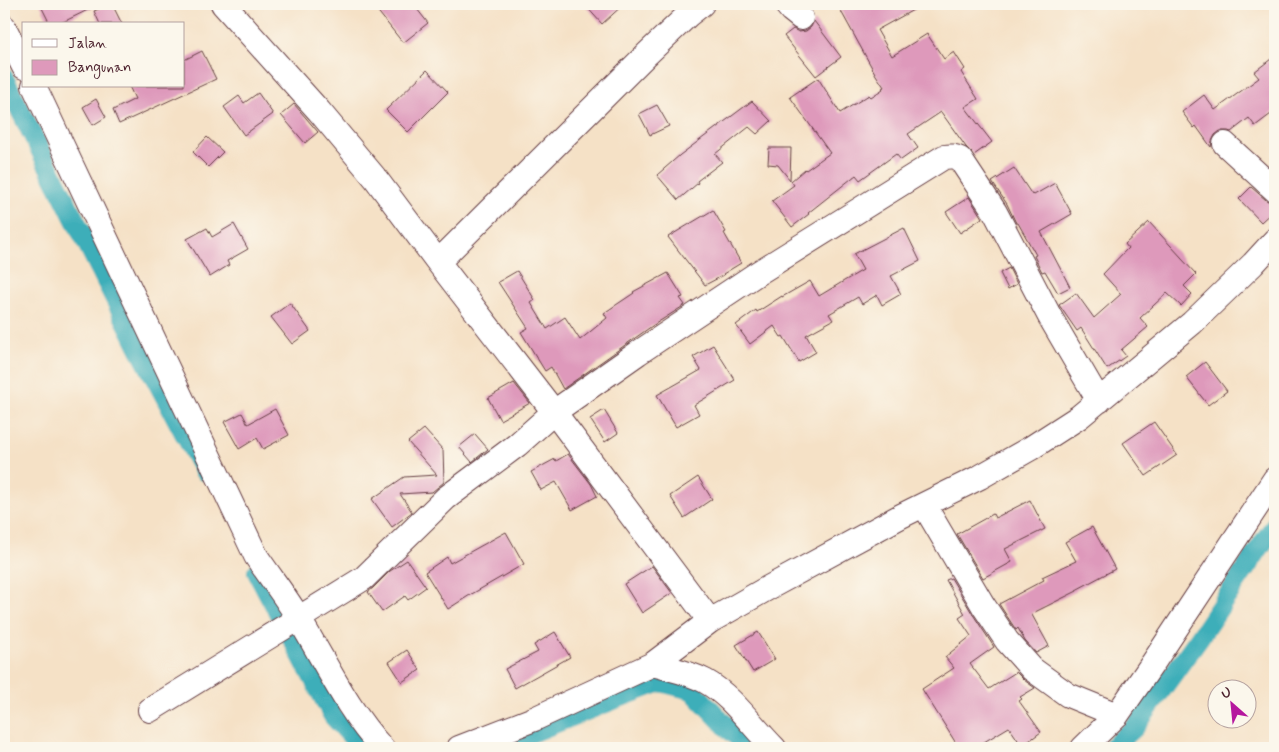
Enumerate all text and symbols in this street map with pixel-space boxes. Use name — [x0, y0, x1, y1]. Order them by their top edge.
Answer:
legend — [22, 22, 185, 88]
text: Jalan — [68, 34, 107, 54]
text: Bangunan — [68, 58, 131, 79]
north arrow — [1206, 680, 1256, 730]
text: U — [1218, 683, 1235, 703]

